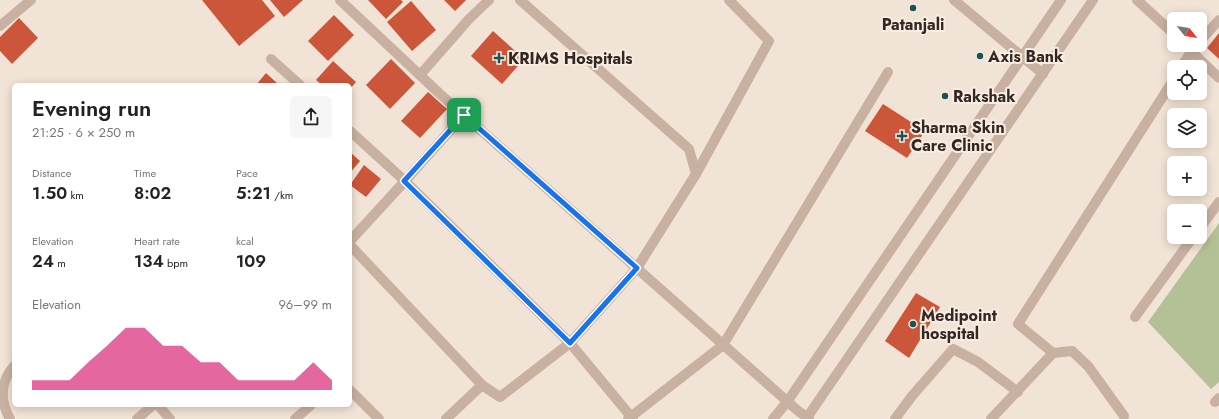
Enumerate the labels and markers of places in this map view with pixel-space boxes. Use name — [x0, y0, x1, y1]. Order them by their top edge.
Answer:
marker: Patanjali — [908, 3, 918, 13]
place label: Patanjali — [882, 13, 944, 36]
place label: Axis Bank — [987, 45, 1064, 68]
place label: KRIMS Hospitals — [508, 47, 633, 70]
marker: Axis Bank — [975, 51, 985, 61]
marker: KRIMS Hospitals — [493, 52, 505, 64]
place label: Rakshak — [953, 85, 1016, 108]
marker: Rakshak — [940, 91, 950, 101]
pin — [447, 98, 481, 132]
place label: Sharma Skin Care Clinic — [911, 116, 1005, 157]
marker: Sharma Skin Care Clinic — [896, 130, 908, 142]
place label: Medipoint hospital — [921, 304, 998, 345]
marker: Medipoint hospital — [908, 319, 918, 329]

